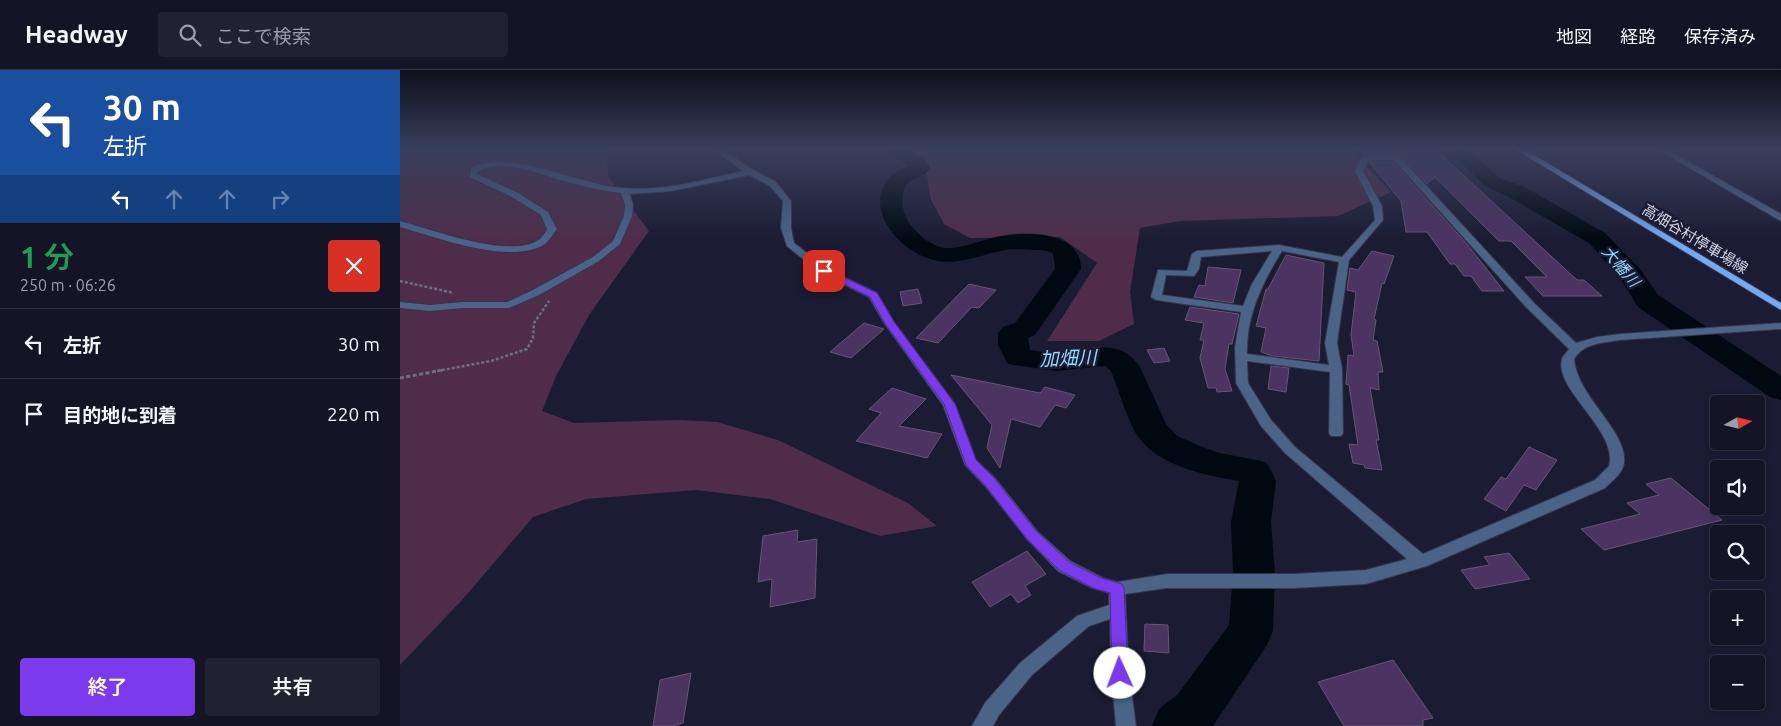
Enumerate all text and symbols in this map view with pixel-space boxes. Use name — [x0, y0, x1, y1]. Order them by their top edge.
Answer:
search box — [158, 12, 508, 57]
text: Headway — [25, 21, 128, 48]
icon: search — [176, 21, 204, 49]
text: ここで検索 — [216, 25, 311, 47]
text: 地図 — [1556, 26, 1592, 46]
text: 経路 — [1620, 26, 1656, 46]
text: 保存済み — [1684, 26, 1756, 46]
text: 30 m — [103, 87, 181, 127]
icon: left — [20, 90, 85, 155]
text: 左折 — [103, 133, 147, 158]
icon: left — [107, 185, 135, 213]
icon: ahead — [160, 185, 188, 213]
icon: ahead — [213, 185, 241, 213]
icon: right — [266, 185, 294, 213]
street label: 高畑谷村停車場線 — [1639, 200, 1751, 277]
text: 1 分 — [20, 240, 74, 274]
button: close — [328, 240, 380, 292]
water label: 大幡川 — [1598, 242, 1645, 292]
pin — [803, 250, 845, 292]
icon: arrive — [810, 257, 838, 285]
text: 250 m · 06:26 — [20, 276, 116, 294]
icon: left — [20, 330, 48, 358]
text: 30 m — [338, 333, 380, 355]
text: 左折 — [63, 334, 101, 356]
water label: 加畑川 — [1039, 346, 1099, 370]
north arrow — [1710, 395, 1765, 450]
map controls — [1710, 395, 1765, 710]
icon: arrive — [20, 400, 48, 428]
text: 220 m — [327, 403, 380, 425]
text: 目的地に到着 — [63, 404, 177, 426]
button: sound — [1710, 460, 1765, 515]
button: search — [1710, 525, 1765, 580]
button: + — [1710, 590, 1765, 645]
position arrow — [1093, 646, 1145, 698]
button: − — [1710, 655, 1765, 710]
button: 終了 — [20, 658, 195, 716]
button: 共有 — [205, 658, 380, 716]

